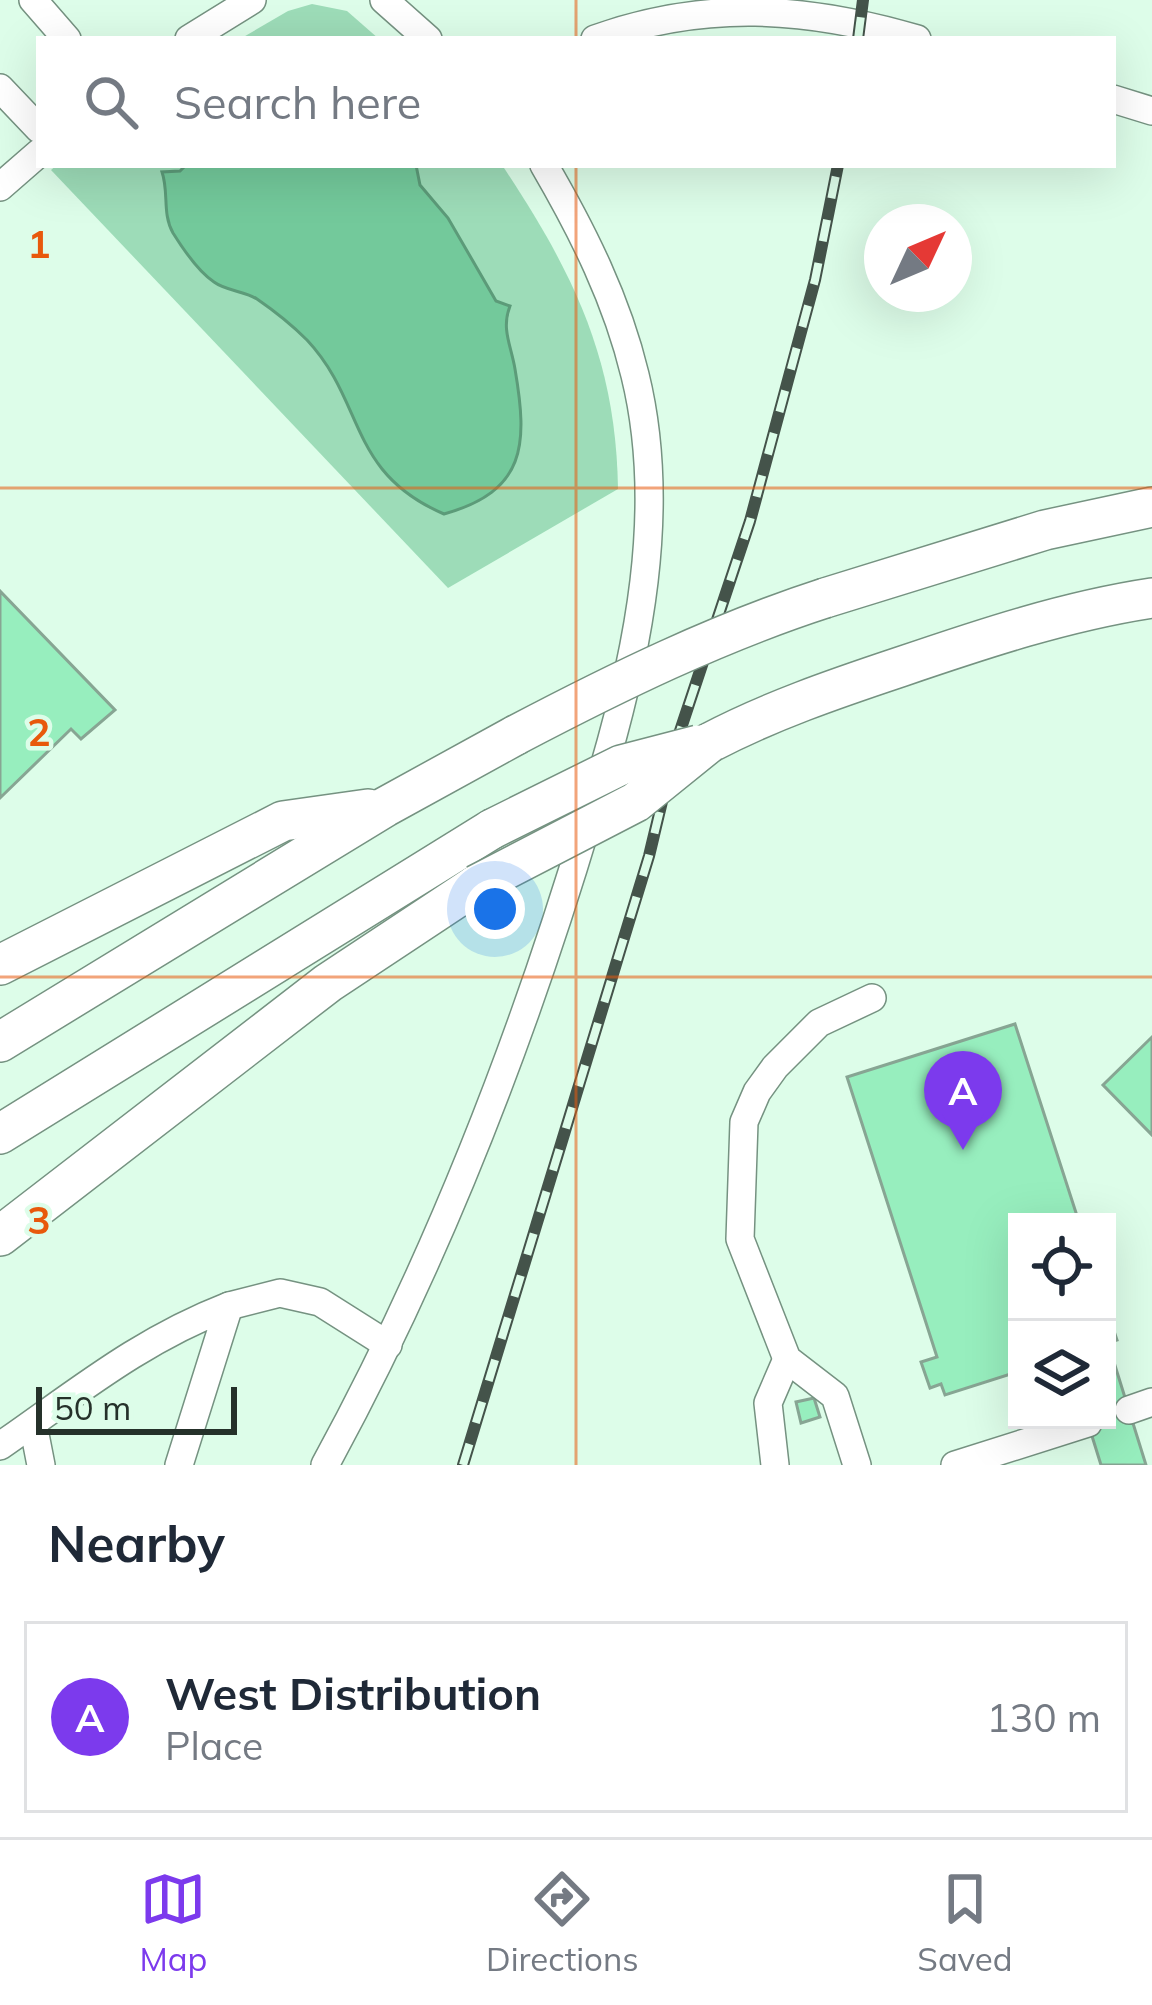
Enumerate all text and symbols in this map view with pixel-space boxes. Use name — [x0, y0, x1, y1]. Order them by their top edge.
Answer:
search box — [36, 36, 1116, 168]
icon: search — [78, 69, 144, 135]
text: Search here — [174, 74, 421, 130]
north arrow — [864, 204, 972, 312]
text: 1 — [27, 219, 51, 268]
text: 2 — [27, 707, 51, 756]
your location — [465, 879, 525, 939]
pin: A — [924, 1051, 1002, 1150]
text: 3 — [27, 1195, 51, 1244]
map controls — [1008, 1213, 1116, 1429]
button: locate — [1008, 1213, 1116, 1321]
button: layers — [1008, 1321, 1116, 1429]
scale bar — [36, 1381, 237, 1434]
text: 50 m — [54, 1387, 131, 1428]
text: Nearby — [48, 1511, 225, 1575]
text: West Distribution — [165, 1665, 541, 1721]
text: A — [75, 1693, 105, 1742]
text: 130 m — [986, 1693, 1101, 1742]
text: Place — [165, 1721, 263, 1770]
tab: Map — [139, 1866, 207, 1979]
tab: Directions — [486, 1866, 639, 1979]
tab: Saved — [917, 1866, 1013, 1979]

